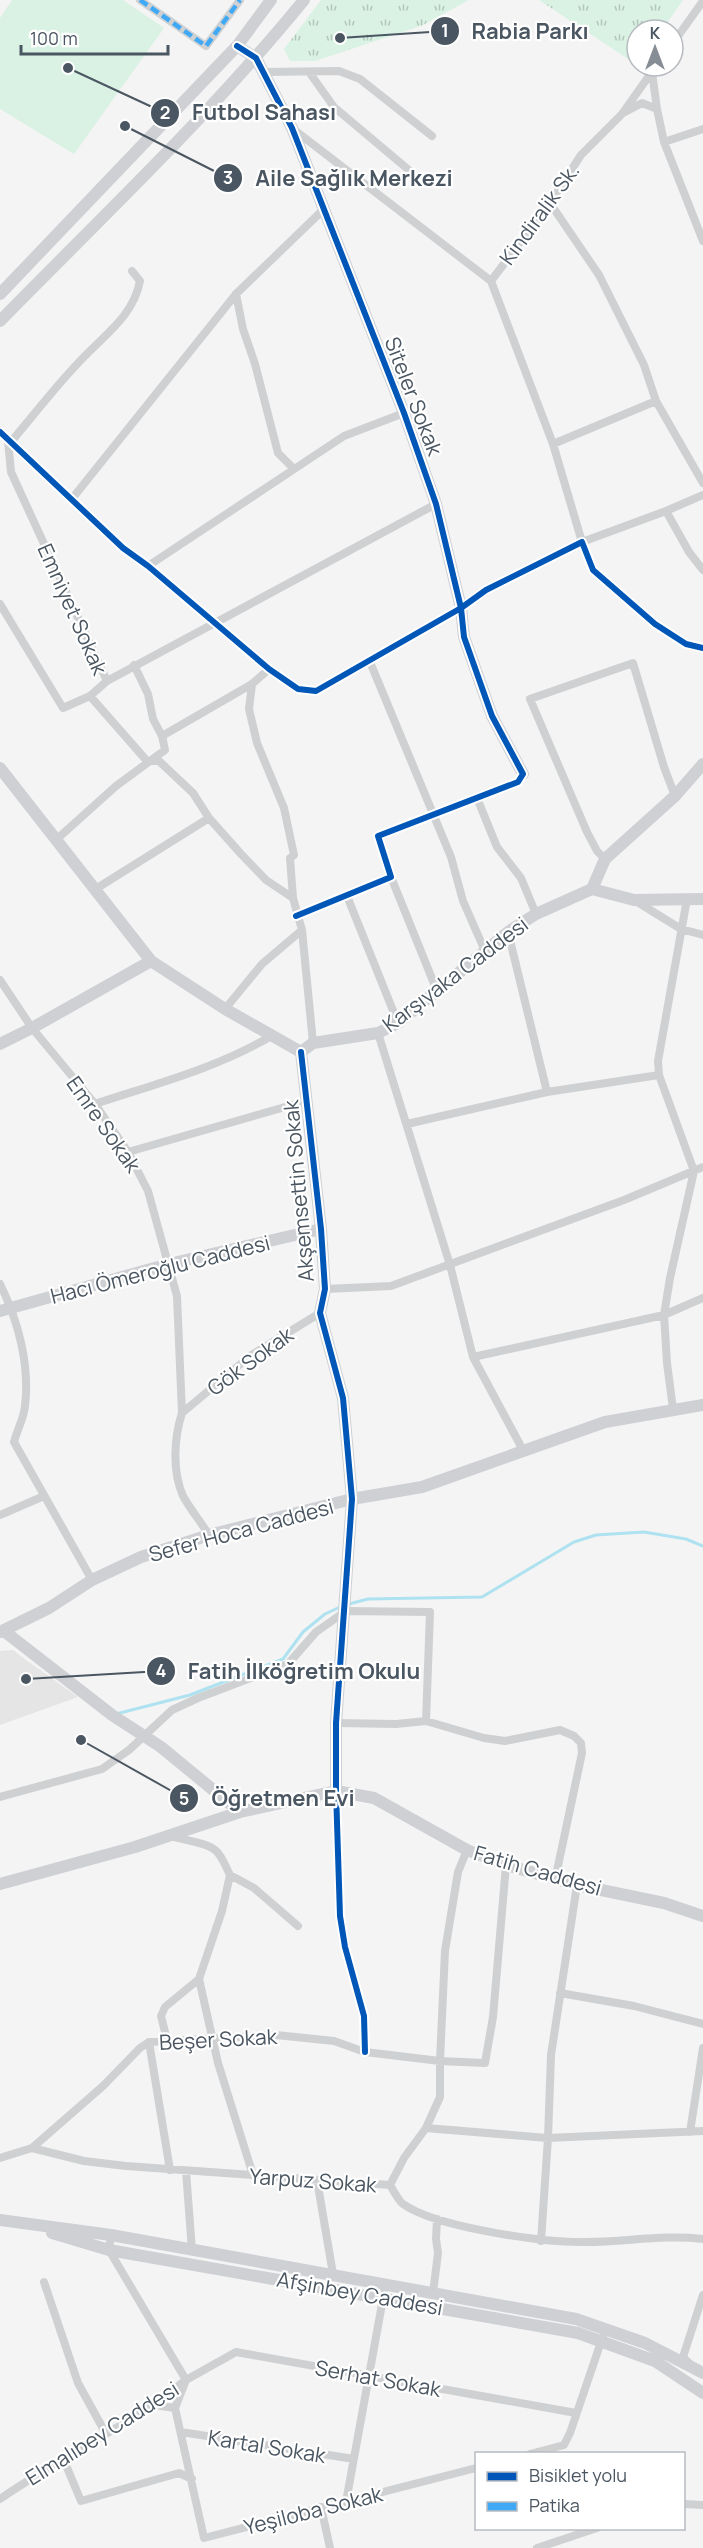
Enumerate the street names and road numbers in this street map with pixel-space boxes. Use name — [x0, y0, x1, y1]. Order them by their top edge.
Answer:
street label: Kindiralik Sk. — [493, 158, 585, 270]
street label: Siteler Sokak — [379, 333, 450, 460]
street label: Emniyet Sokak — [32, 539, 115, 679]
street label: Karşıyaka Caddesi — [376, 910, 534, 1038]
street label: Emre Sokak — [61, 1070, 148, 1178]
street label: Akşemsettin Sokak — [276, 1098, 320, 1283]
street label: Hacı Ömeroğlu Caddesi — [47, 1228, 273, 1310]
street label: Gök Sokak — [201, 1320, 299, 1402]
street label: Sefer Hoca Caddesi — [145, 1492, 337, 1568]
street label: Fatih Caddesi — [471, 1838, 605, 1902]
street label: Beşer Sokak — [158, 2022, 278, 2056]
street label: Yarpuz Sokak — [249, 2162, 378, 2198]
street label: Afşinbey Caddesi — [275, 2265, 445, 2321]
street label: Serhat Sokak — [313, 2353, 444, 2403]
street label: Elmalıbey Caddesi — [20, 2375, 184, 2491]
street label: Kartal Sokak — [206, 2423, 328, 2469]
street label: Yeşiloba Sokak — [241, 2479, 386, 2541]

